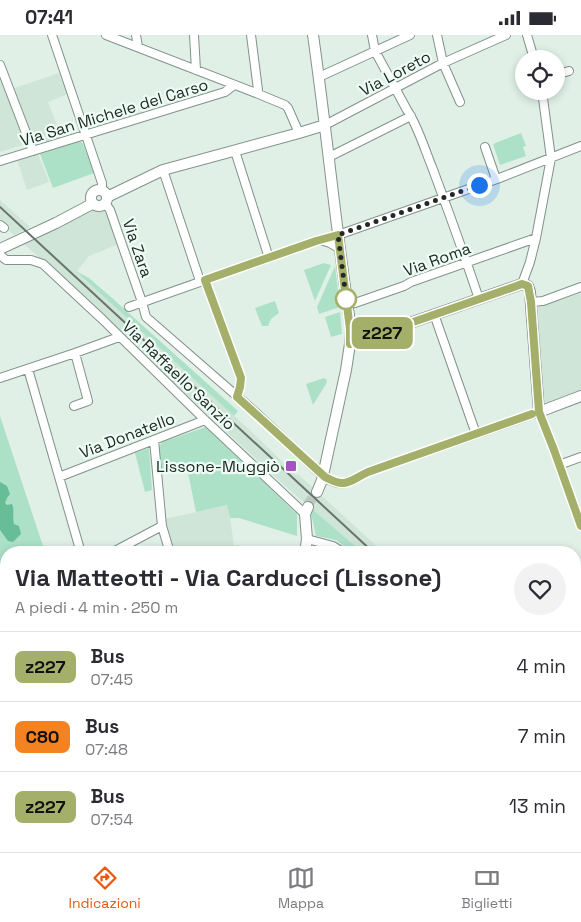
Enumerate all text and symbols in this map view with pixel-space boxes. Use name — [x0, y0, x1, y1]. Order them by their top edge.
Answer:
text: 07:41 — [25, 5, 73, 30]
street label: Via Loreto — [356, 46, 434, 101]
map controls — [515, 50, 565, 100]
button: locate — [515, 50, 565, 100]
street label: Via San Michele del Carso — [18, 74, 211, 151]
your location — [467, 173, 492, 198]
street label: Via Zara — [118, 216, 157, 280]
street label: Via Roma — [401, 238, 474, 281]
unlabelled marker — [335, 288, 357, 310]
street label: Via Raffaello Sanzio — [118, 316, 240, 435]
line badge: z227 — [347, 317, 417, 349]
text: z227 — [362, 321, 402, 344]
street label: Via Donatello — [77, 408, 178, 463]
place label: Lissone-Muggiò — [156, 456, 280, 477]
marker: Lissone-Muggiò — [284, 459, 298, 473]
text: Via Matteotti - Via Carducci (Lissone) — [15, 562, 441, 593]
button: heart — [514, 563, 566, 615]
text: A piedi · 4 min · 250 m — [15, 597, 178, 618]
text: Bus — [91, 644, 125, 669]
text: 4 min — [517, 654, 566, 679]
text: z227 — [25, 655, 66, 678]
text: 07:45 — [91, 669, 133, 690]
text: Bus — [85, 714, 119, 739]
text: 7 min — [518, 724, 566, 749]
text: C80 — [25, 725, 60, 748]
text: 07:48 — [85, 739, 128, 760]
text: Bus — [91, 784, 125, 809]
text: 13 min — [509, 794, 566, 819]
text: z227 — [25, 795, 66, 818]
text: 07:54 — [91, 809, 133, 830]
tab: Indicazioni — [69, 864, 141, 912]
tab: Mappa — [278, 864, 324, 912]
tab: Biglietti — [461, 864, 512, 912]

